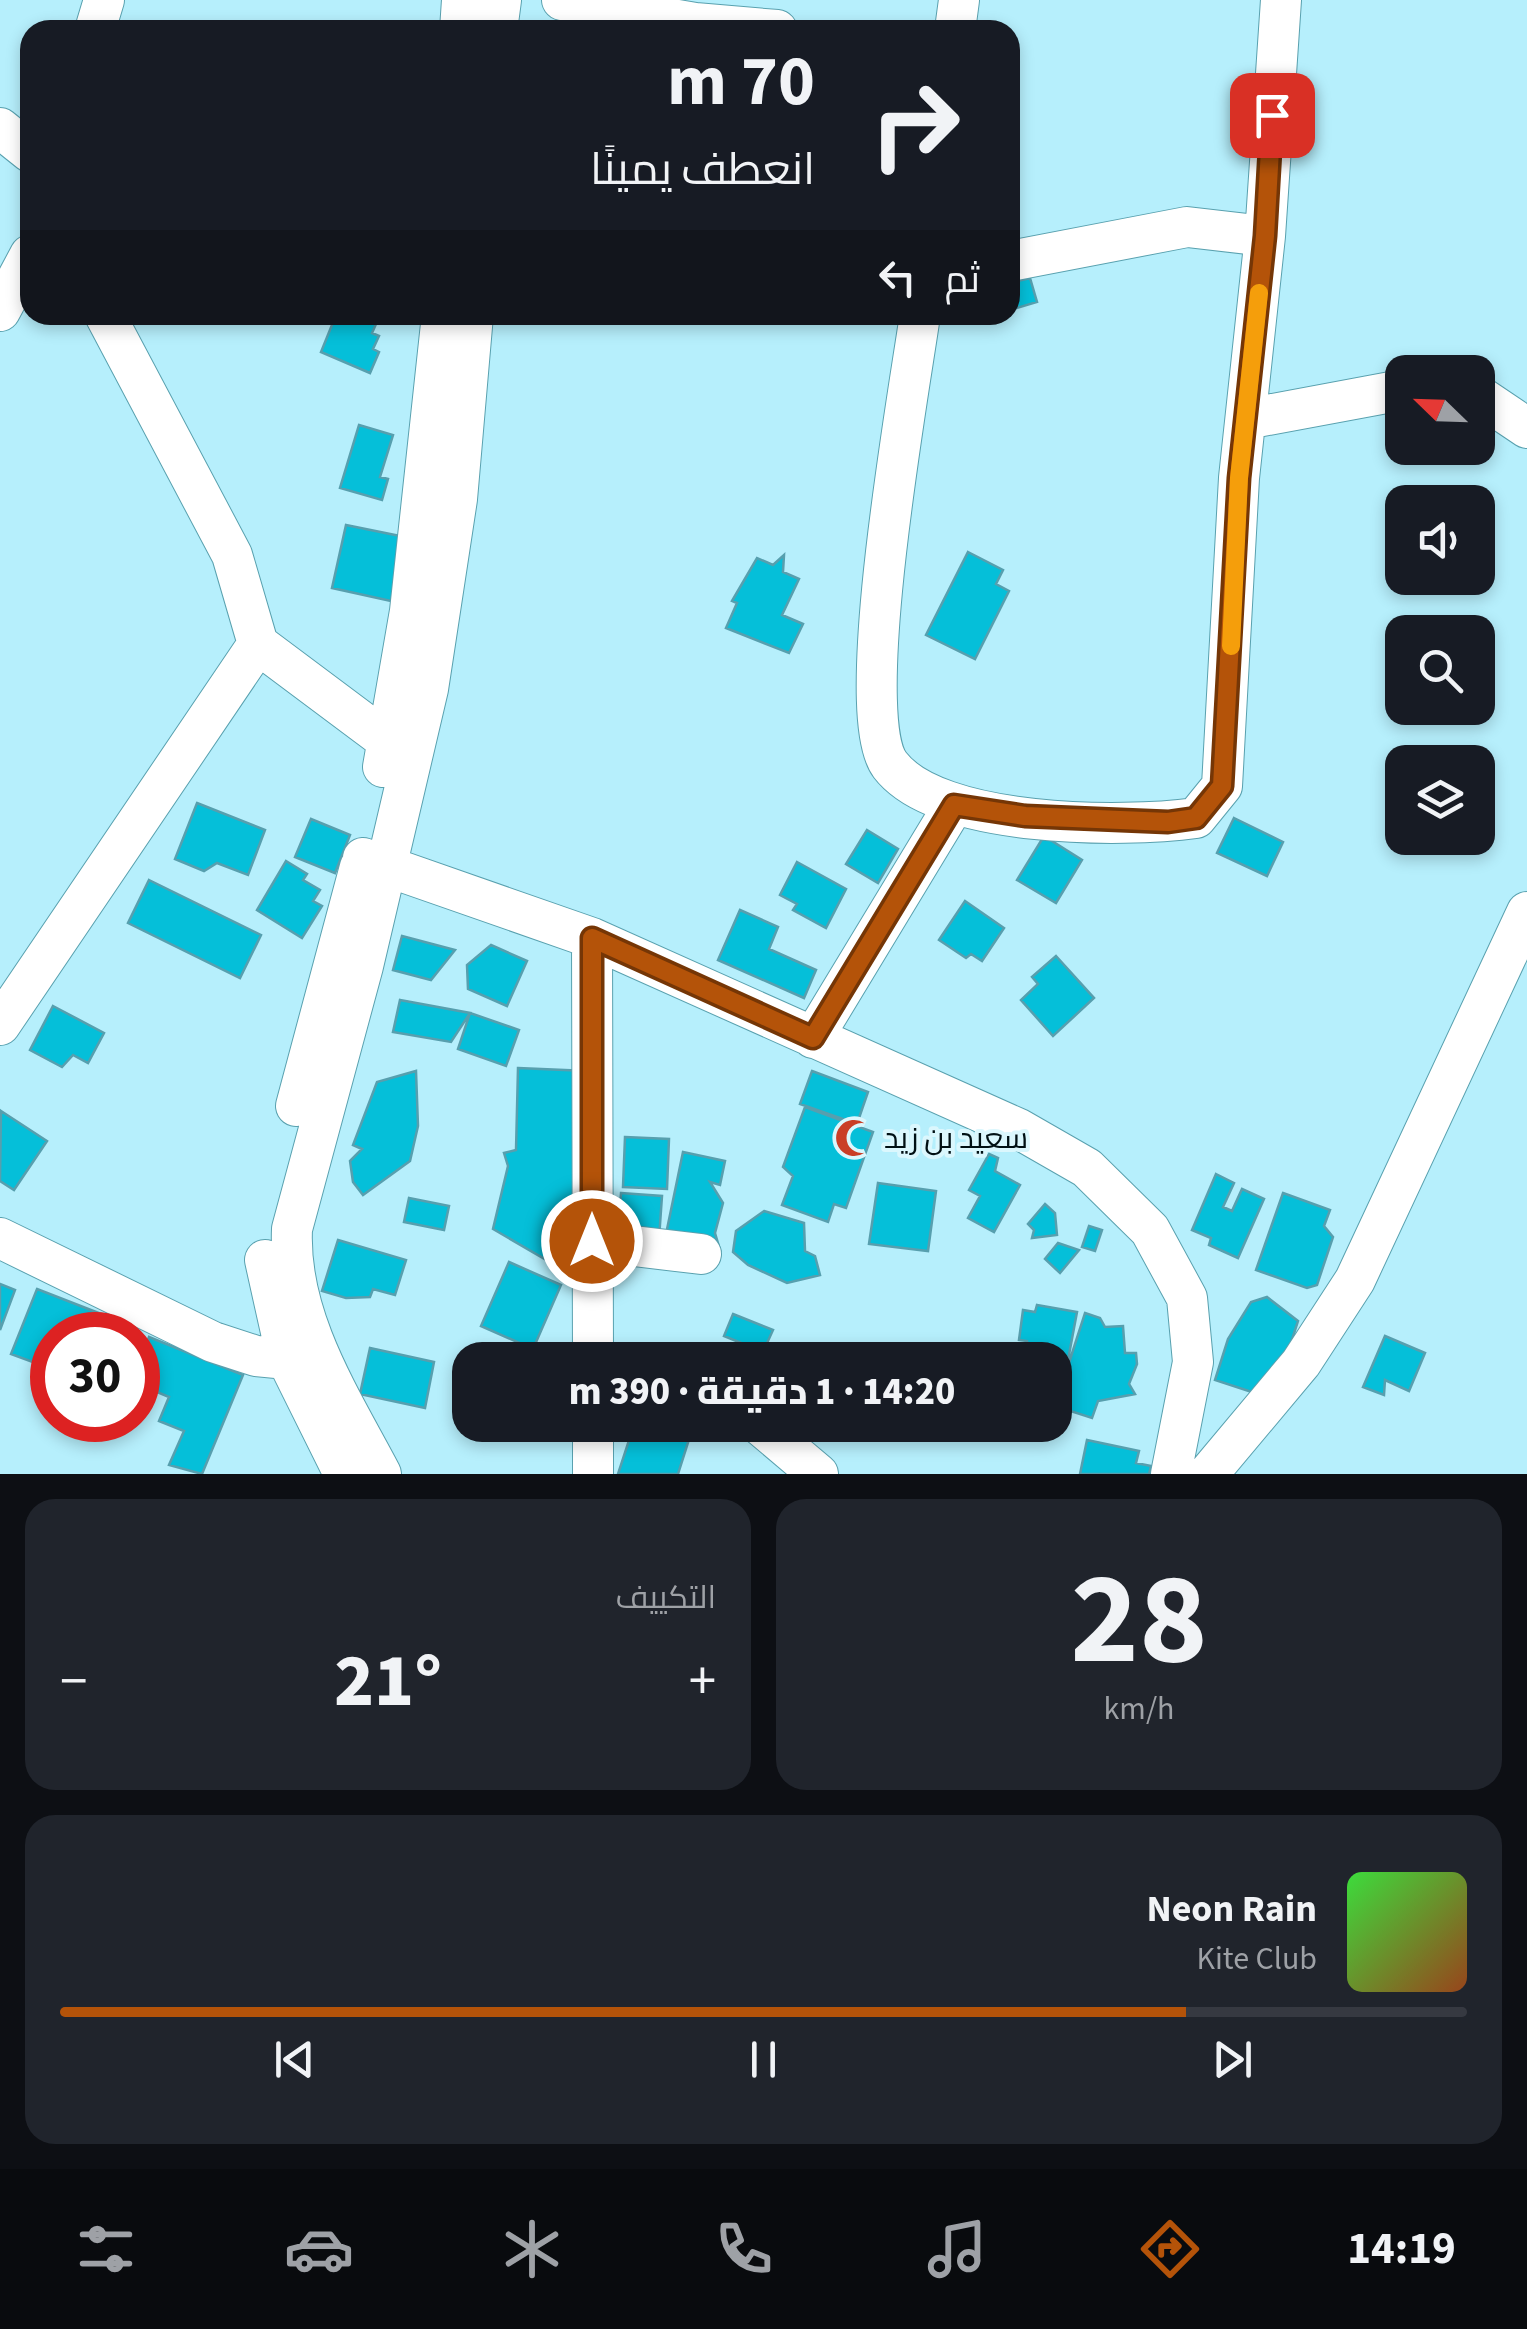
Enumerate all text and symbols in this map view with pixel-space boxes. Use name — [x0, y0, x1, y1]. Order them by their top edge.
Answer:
text: 70 m — [667, 32, 815, 132]
icon: right — [850, 60, 980, 190]
pin — [1230, 73, 1315, 158]
icon: arrive — [1245, 88, 1300, 143]
text: انعطف يمينًا — [590, 138, 815, 202]
icon: left — [870, 250, 925, 305]
text: ثم — [945, 253, 980, 307]
north arrow — [1385, 355, 1495, 465]
map controls — [1385, 355, 1495, 855]
button: sound — [1385, 485, 1495, 595]
button: search — [1385, 615, 1495, 725]
button: layers — [1385, 745, 1495, 855]
mosque icon: سعيد بن زيد — [833, 1117, 875, 1159]
place label: سعيد بن زيد — [884, 1117, 1028, 1160]
position arrow — [540, 1189, 644, 1293]
speed limit sign: 30 — [30, 1312, 160, 1442]
text: 14:20 · 1 دقيقة · 390 m — [569, 1365, 955, 1419]
text: 28 — [1070, 1528, 1208, 1713]
text: التكييف — [616, 1575, 716, 1621]
text: 21° — [334, 1628, 442, 1735]
text: − — [60, 1643, 87, 1721]
text: + — [689, 1643, 716, 1721]
text: km/h — [1104, 1686, 1175, 1732]
text: Neon Rain — [1146, 1882, 1317, 1936]
text: Kite Club — [1196, 1936, 1317, 1982]
icon: previous — [267, 2032, 322, 2087]
icon: pause — [736, 2032, 791, 2087]
icon: next — [1205, 2032, 1260, 2087]
icon: filters — [71, 2214, 141, 2284]
icon: car — [284, 2214, 354, 2284]
icon: climate — [497, 2214, 567, 2284]
icon: phone — [709, 2214, 779, 2284]
icon: music — [922, 2214, 992, 2284]
icon: directions — [1135, 2214, 1205, 2284]
text: 14:19 — [1347, 2217, 1456, 2281]

